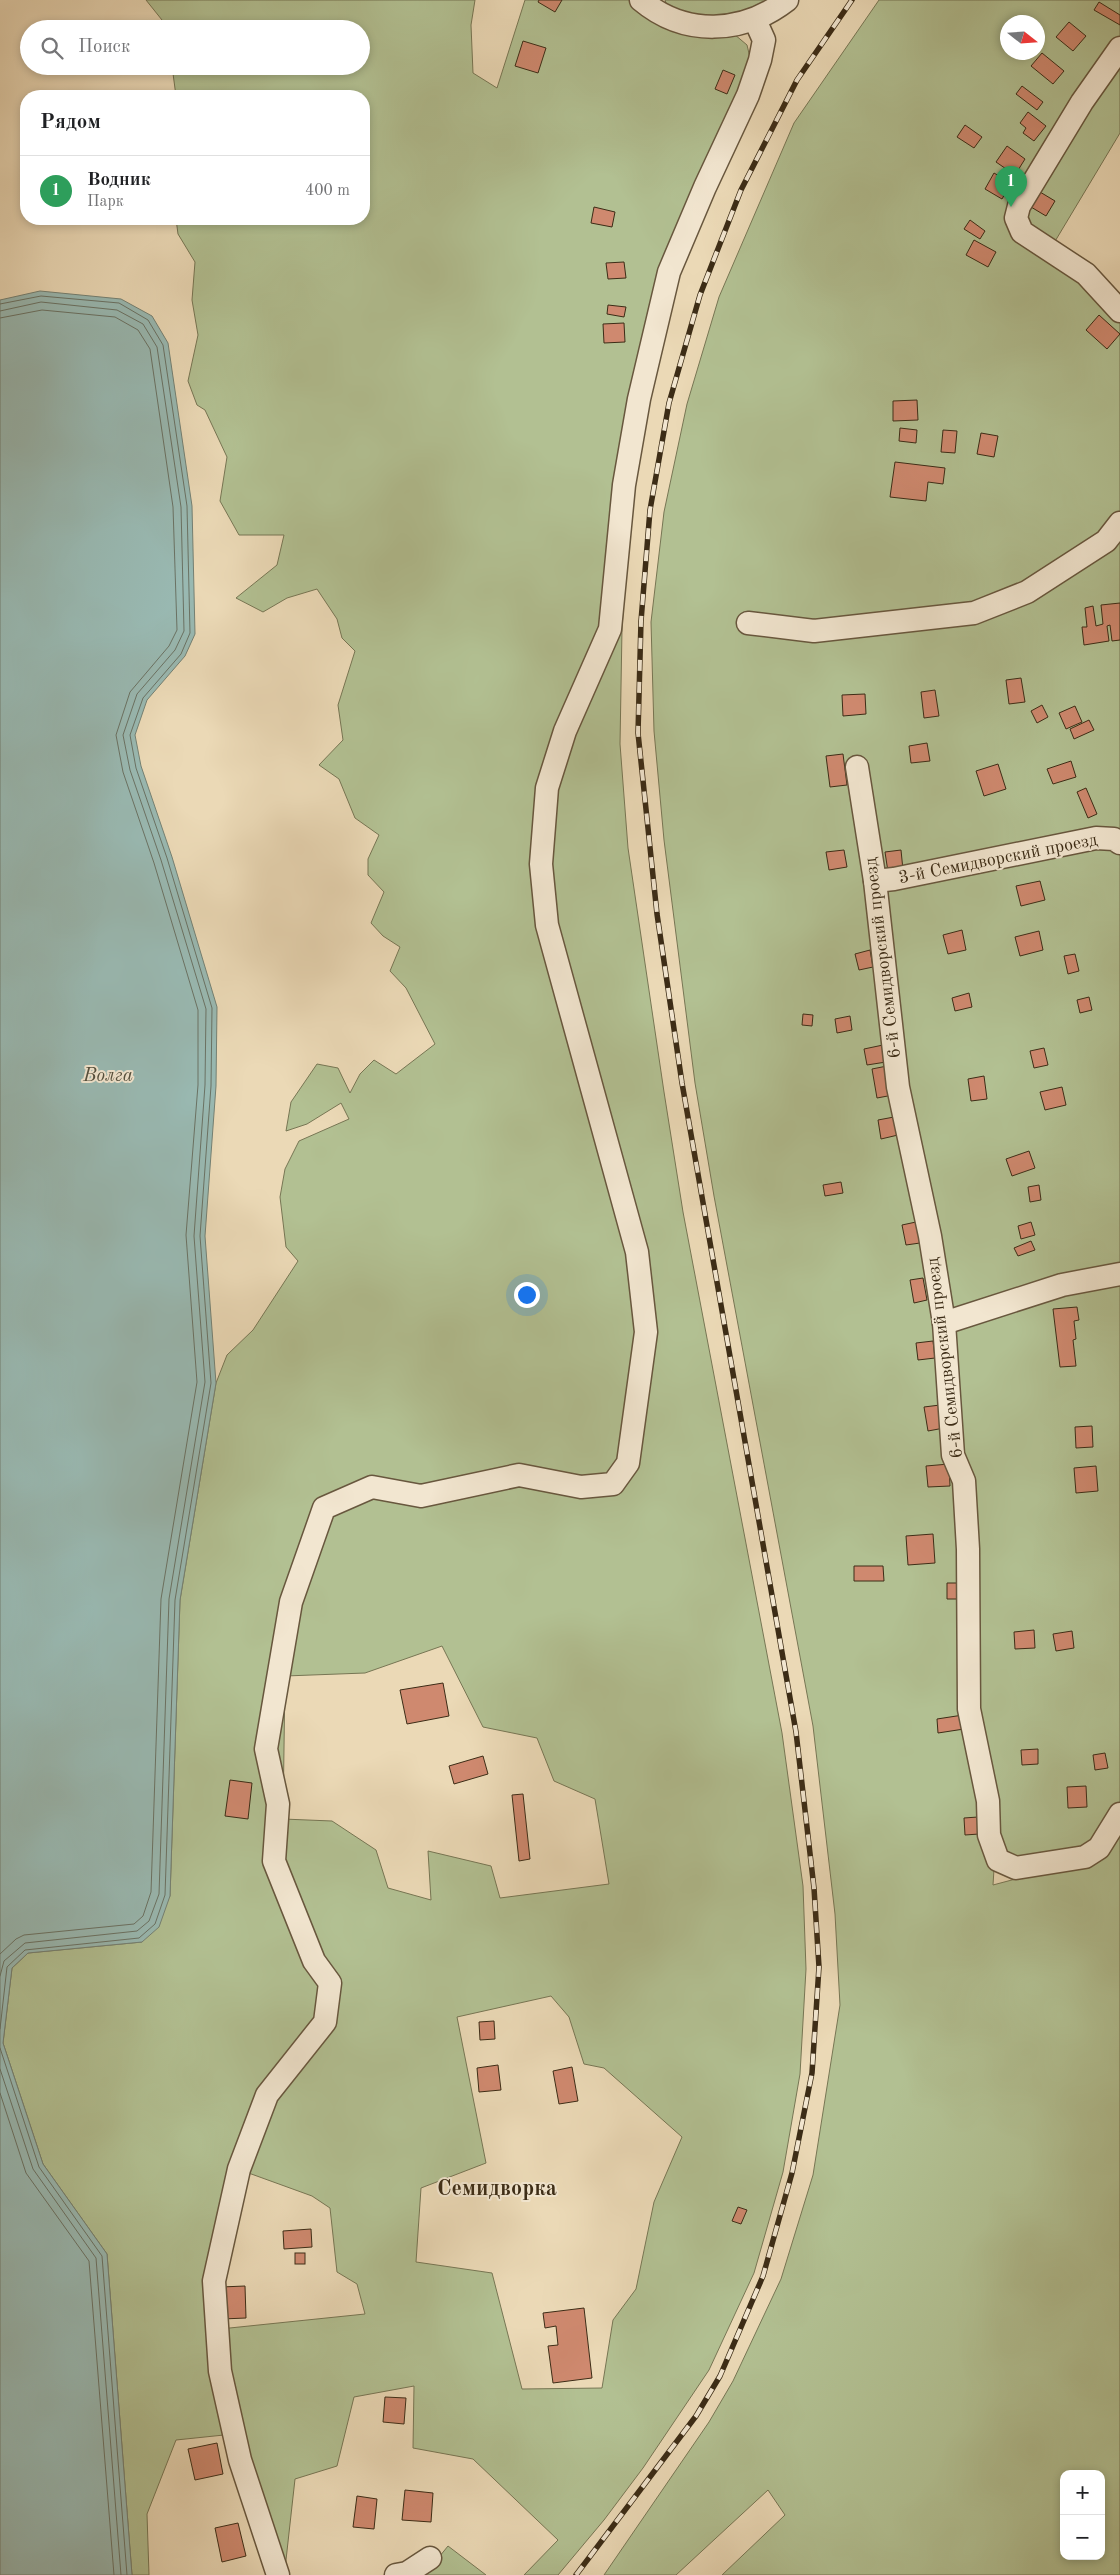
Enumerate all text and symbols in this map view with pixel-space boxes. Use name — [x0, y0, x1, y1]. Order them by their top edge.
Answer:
north arrow — [1000, 15, 1045, 60]
search box — [20, 20, 370, 75]
icon: search — [38, 34, 66, 62]
text: Поиск — [78, 38, 130, 57]
text: Рядом — [40, 112, 101, 133]
pin: 1 — [995, 166, 1027, 207]
text: Водник — [87, 171, 151, 190]
text: 1 — [51, 183, 61, 199]
text: 400 m — [305, 183, 350, 199]
text: Парк — [87, 194, 124, 210]
street label: 3-й Семидворский проезд — [897, 831, 1099, 887]
street label: 6-й Семидворский проезд — [862, 856, 904, 1059]
water label: Волга — [82, 1067, 133, 1086]
street label: 6-й Семидворский проезд — [924, 1256, 966, 1459]
your location — [514, 1282, 540, 1308]
district label: Семидворка — [437, 2178, 557, 2200]
map controls — [1060, 2470, 1105, 2560]
button: + — [1060, 2470, 1105, 2515]
button: − — [1060, 2515, 1105, 2560]

